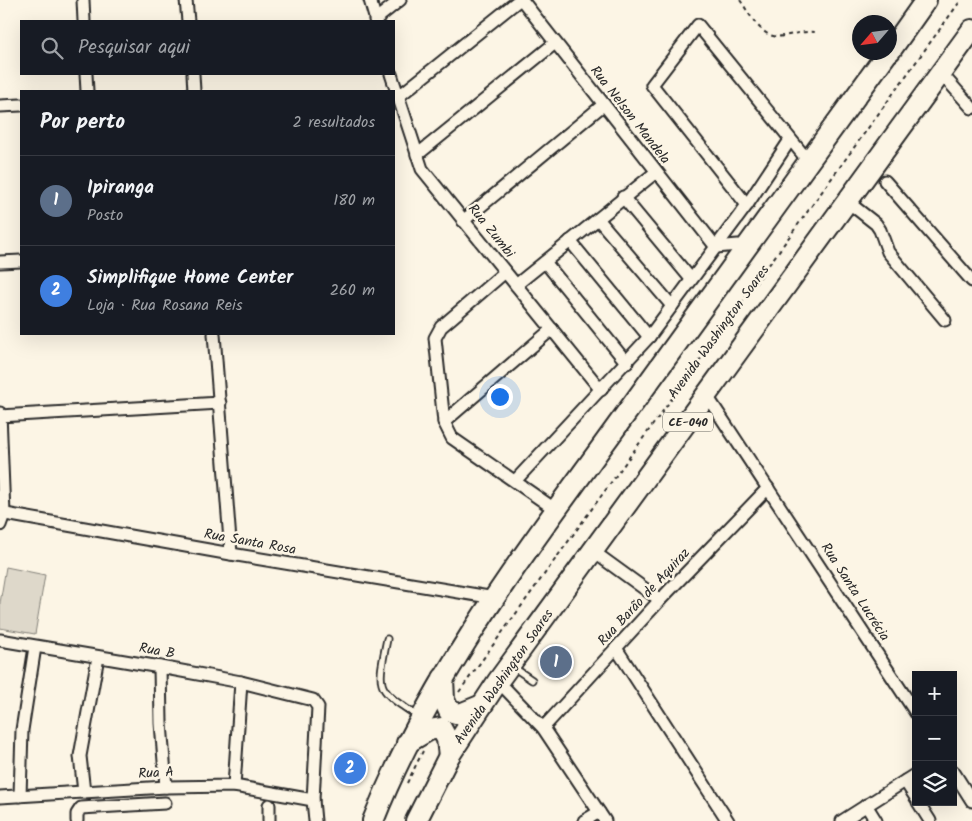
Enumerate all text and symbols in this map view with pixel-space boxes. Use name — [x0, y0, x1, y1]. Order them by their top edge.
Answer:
north arrow — [852, 15, 897, 60]
search box — [20, 20, 395, 75]
text: Pesquisar aqui — [78, 33, 190, 63]
icon: search — [38, 34, 66, 62]
street label: Rua Nelson Mandela — [584, 61, 676, 169]
text: Por perto — [40, 106, 125, 139]
text: 2 resultados — [293, 110, 375, 135]
text: Ipiranga — [87, 173, 154, 203]
text: 1 — [54, 188, 58, 213]
text: 180 m — [333, 188, 375, 213]
street label: Rua Zumbi — [462, 199, 520, 263]
text: Posto — [87, 203, 123, 228]
street label: Avenida Washington Soares — [663, 260, 775, 404]
text: Simplifique Home Center — [87, 263, 293, 293]
text: 2 — [51, 278, 61, 303]
text: 260 m — [330, 278, 375, 303]
text: Loja · Rua Rosana Reis — [87, 293, 243, 318]
your location — [487, 384, 513, 410]
road number: CE-040 — [663, 412, 713, 432]
street label: Rua Santa Rosa — [202, 523, 298, 561]
street label: Rua Santa Lucrécia — [815, 538, 895, 646]
street label: Rua Barão de Aquiraz — [593, 543, 695, 651]
street label: Avenida Washington Soares — [449, 605, 559, 749]
street label: Rua B — [137, 637, 177, 665]
pin: 1 — [540, 643, 572, 681]
map controls — [912, 671, 957, 806]
button: + — [912, 671, 957, 716]
button: − — [912, 716, 957, 761]
pin: 2 — [334, 749, 366, 787]
street label: Rua A — [138, 761, 174, 785]
button: layers — [912, 761, 957, 806]

